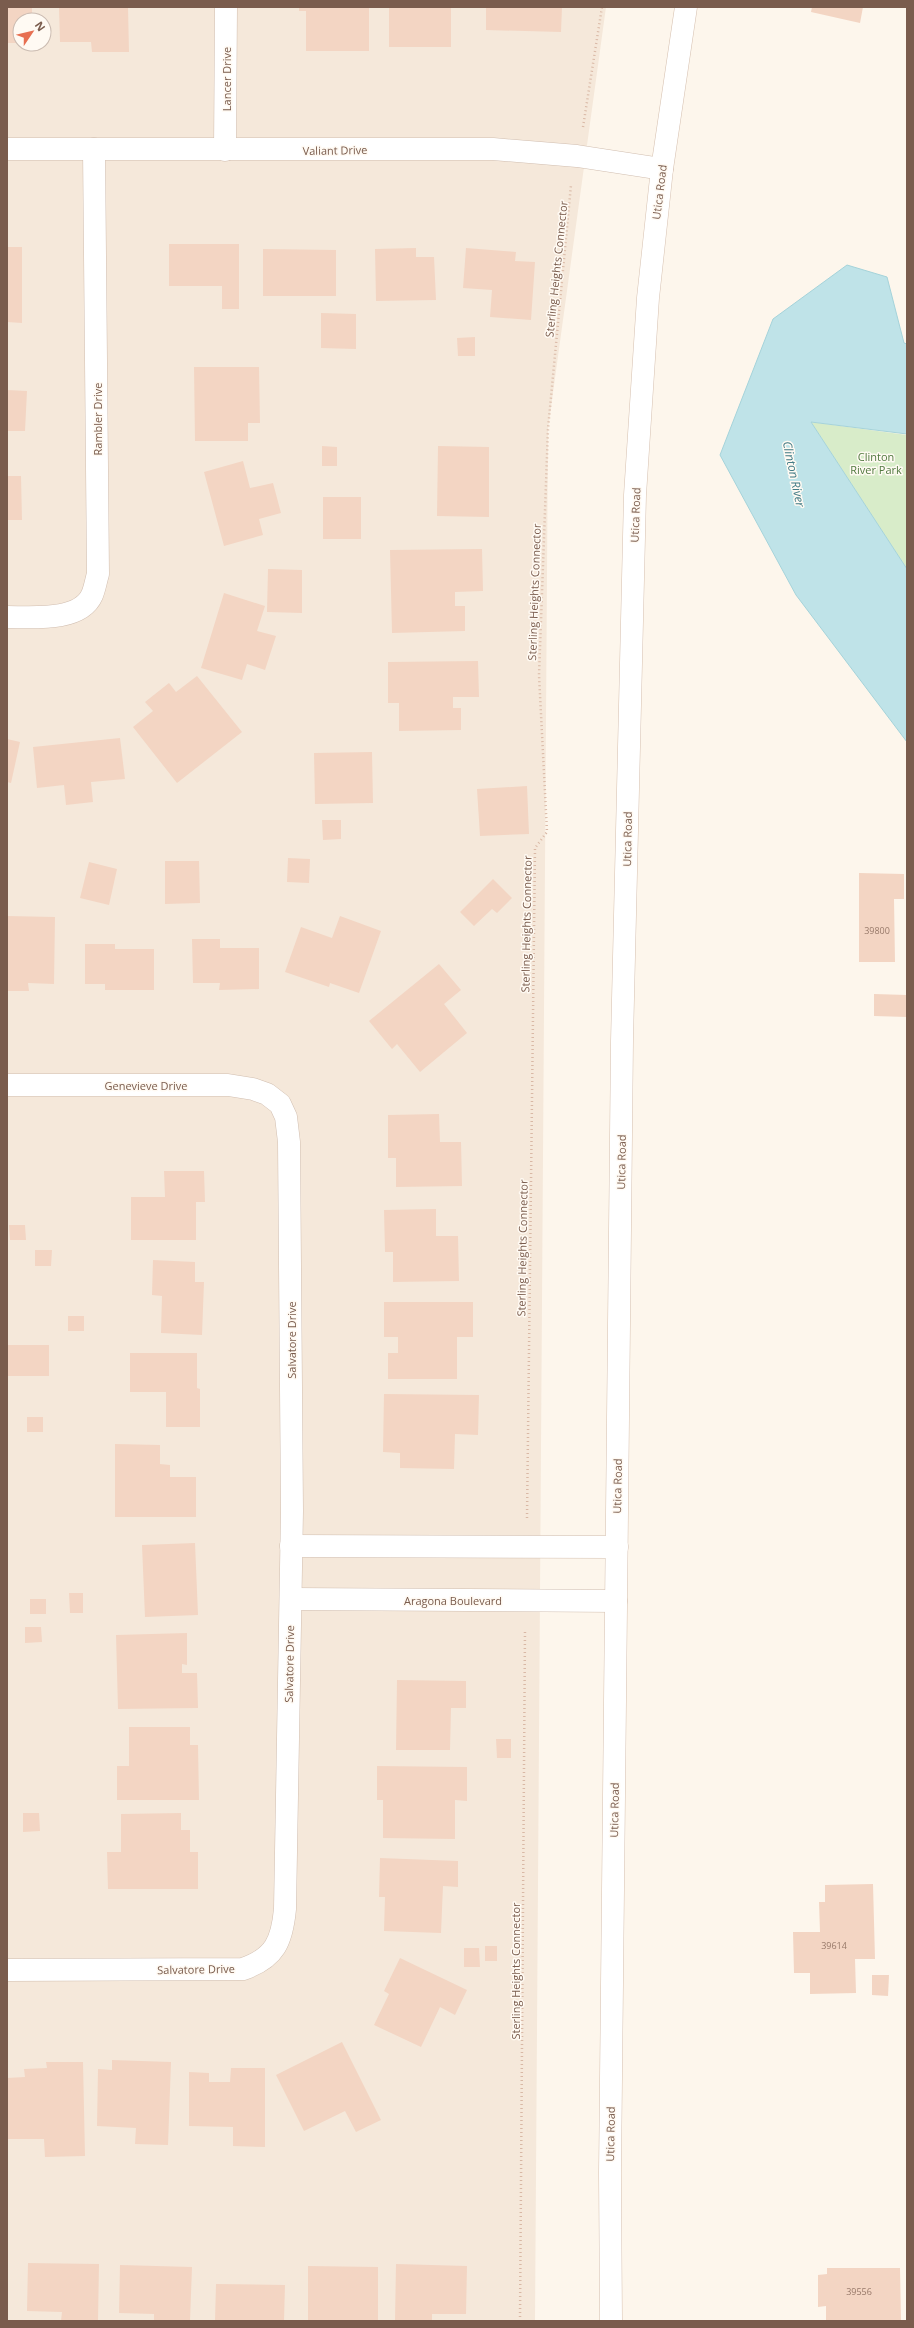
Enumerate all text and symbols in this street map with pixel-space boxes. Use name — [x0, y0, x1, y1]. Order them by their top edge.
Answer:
north arrow — [12, 12, 52, 52]
text: N — [32, 18, 49, 34]
street label: Lancer Drive — [219, 47, 234, 111]
street label: Valiant Drive — [302, 142, 368, 158]
street label: Utica Road — [648, 164, 670, 220]
street label: Sterling Heights Connector — [541, 200, 571, 338]
street label: Rambler Drive — [90, 382, 105, 456]
water label: Clinton River — [779, 440, 810, 510]
park label: Clinton River Park — [850, 449, 902, 477]
street label: Utica Road — [627, 487, 643, 543]
street label: Sterling Heights Connector — [524, 523, 544, 661]
street label: Utica Road — [619, 811, 635, 867]
street label: Sterling Heights Connector — [517, 855, 535, 993]
house number: 39800 — [864, 924, 890, 937]
street label: Genevieve Drive — [105, 1078, 188, 1093]
street label: Utica Road — [613, 1134, 629, 1190]
street label: Sterling Heights Connector — [513, 1179, 531, 1317]
street label: Salvatore Drive — [284, 1301, 299, 1379]
street label: Utica Road — [609, 1458, 625, 1514]
street label: Aragona Boulevard — [404, 1593, 502, 1608]
street label: Salvatore Drive — [281, 1625, 297, 1703]
street label: Utica Road — [606, 1782, 622, 1838]
street label: Sterling Heights Connector — [508, 1902, 523, 2040]
house number: 39614 — [821, 1939, 847, 1952]
street label: Salvatore Drive — [157, 1961, 235, 1977]
street label: Utica Road — [602, 2106, 618, 2162]
house number: 39556 — [846, 2285, 872, 2298]

